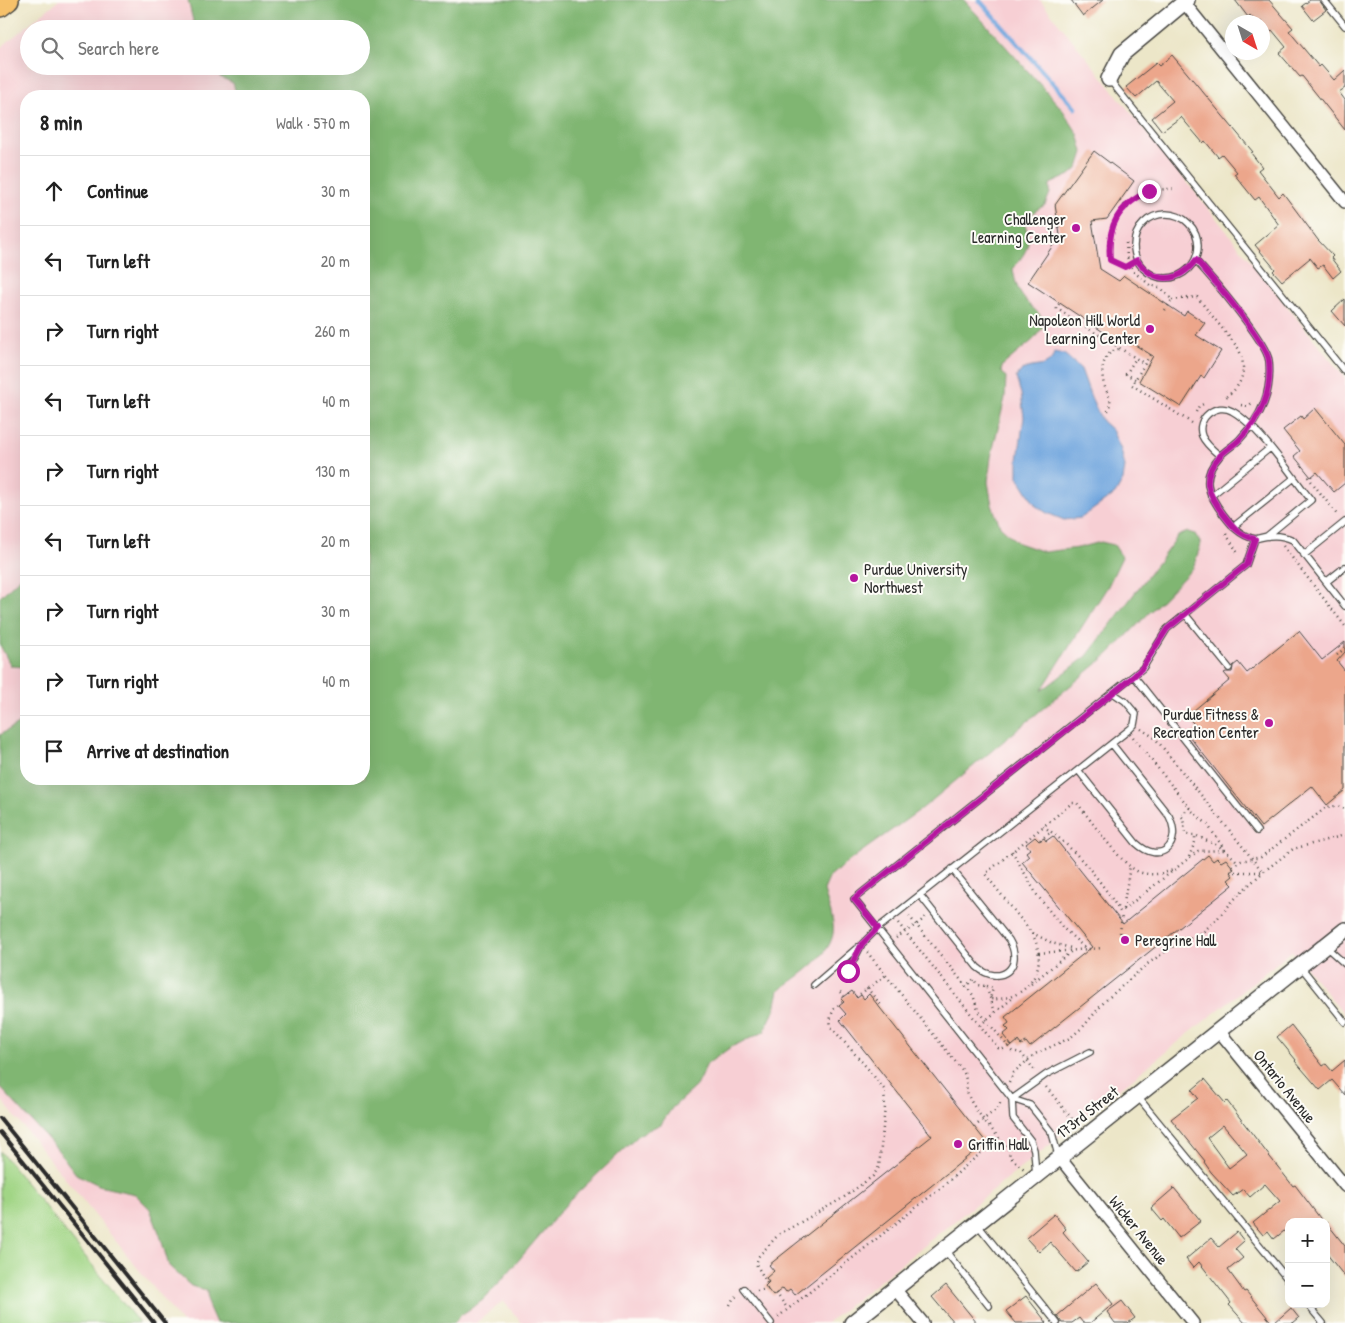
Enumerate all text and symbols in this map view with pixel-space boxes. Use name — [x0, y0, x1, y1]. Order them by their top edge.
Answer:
north arrow — [1225, 15, 1270, 60]
search box — [20, 20, 370, 75]
icon: search — [38, 34, 66, 62]
text: Search here — [78, 35, 159, 61]
text: 8 min — [40, 108, 82, 137]
text: Walk · 570 m — [276, 112, 350, 134]
icon: ahead — [40, 177, 68, 205]
text: Continue — [87, 178, 148, 204]
text: 30 m — [321, 180, 350, 202]
route end — [1138, 180, 1161, 203]
place label: Challenger Learning Center — [972, 208, 1066, 248]
marker: Challenger Learning Center — [1070, 222, 1082, 234]
icon: left — [40, 247, 68, 275]
text: Turn left — [87, 248, 150, 274]
text: 20 m — [321, 250, 350, 272]
place label: Napoleon Hill World Learning Center — [1029, 309, 1140, 349]
icon: right — [40, 317, 68, 345]
text: Turn right — [87, 318, 158, 344]
text: 260 m — [314, 320, 350, 342]
marker: Napoleon Hill World Learning Center — [1144, 323, 1156, 335]
icon: left — [40, 387, 68, 415]
text: Turn left — [87, 388, 150, 414]
text: 40 m — [322, 390, 350, 412]
icon: right — [40, 457, 68, 485]
text: Turn right — [87, 458, 158, 484]
text: 130 m — [315, 460, 350, 482]
icon: left — [40, 527, 68, 555]
text: Turn left — [87, 528, 150, 554]
text: 20 m — [321, 530, 350, 552]
place label: Purdue University Northwest — [864, 558, 968, 598]
marker: Purdue University Northwest — [848, 572, 860, 584]
icon: right — [40, 597, 68, 625]
text: Turn right — [87, 598, 158, 624]
text: 30 m — [321, 600, 350, 622]
icon: right — [40, 667, 68, 695]
text: Turn right — [87, 668, 158, 694]
text: 40 m — [322, 670, 350, 692]
place label: Purdue Fitness & Recreation Center — [1154, 703, 1259, 743]
marker: Purdue Fitness & Recreation Center — [1263, 717, 1275, 729]
icon: arrive — [40, 737, 68, 765]
text: Arrive at destination — [87, 738, 229, 764]
place label: Peregrine Hall — [1135, 929, 1216, 951]
marker: Peregrine Hall — [1119, 934, 1131, 946]
route start — [837, 960, 860, 983]
street label: Ontario Avenue — [1249, 1045, 1322, 1128]
street label: 173rd Street — [1051, 1080, 1123, 1144]
place label: Griffin Hall — [968, 1133, 1029, 1155]
marker: Griffin Hall — [952, 1138, 964, 1150]
street label: Wicker Avenue — [1104, 1191, 1174, 1270]
map controls — [1285, 1218, 1330, 1308]
button: + — [1285, 1218, 1330, 1263]
button: − — [1285, 1263, 1330, 1308]

